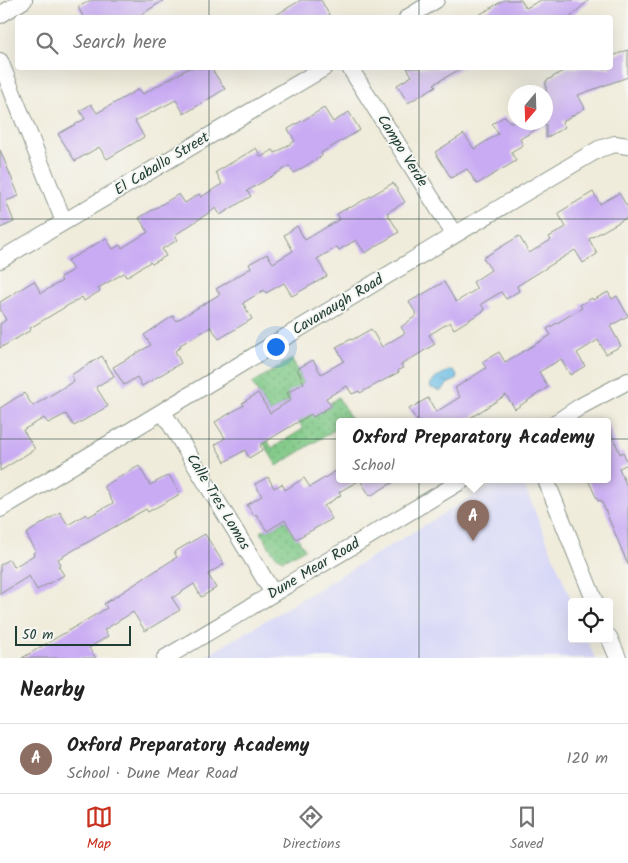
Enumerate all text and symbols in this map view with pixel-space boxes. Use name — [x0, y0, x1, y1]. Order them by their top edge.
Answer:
search box — [15, 15, 613, 70]
text: Search here — [73, 28, 167, 58]
icon: search — [33, 29, 61, 57]
north arrow — [508, 85, 553, 130]
street label: Campo Verde — [370, 110, 434, 192]
street label: El Caballo Street — [110, 126, 214, 202]
street label: Cavanaugh Road — [288, 268, 389, 342]
your location — [263, 334, 289, 360]
popup — [336, 418, 611, 483]
text: Oxford Preparatory Academy — [352, 423, 595, 453]
street label: Calle Tres Lomas — [180, 449, 257, 555]
text: School — [352, 453, 395, 478]
pin: A — [457, 500, 489, 541]
street label: Dune Mear Road — [263, 532, 365, 606]
map controls — [568, 598, 613, 643]
button: locate — [568, 598, 613, 643]
scale bar — [15, 623, 131, 646]
text: 50 m — [22, 624, 53, 646]
text: Nearby — [20, 674, 85, 707]
text: Oxford Preparatory Academy — [67, 731, 309, 761]
text: A — [31, 746, 41, 771]
text: 120 m — [567, 746, 608, 771]
text: School · Dune Mear Road — [67, 761, 238, 786]
tab: Map — [85, 803, 113, 855]
tab: Directions — [282, 803, 340, 855]
tab: Saved — [510, 803, 543, 855]

